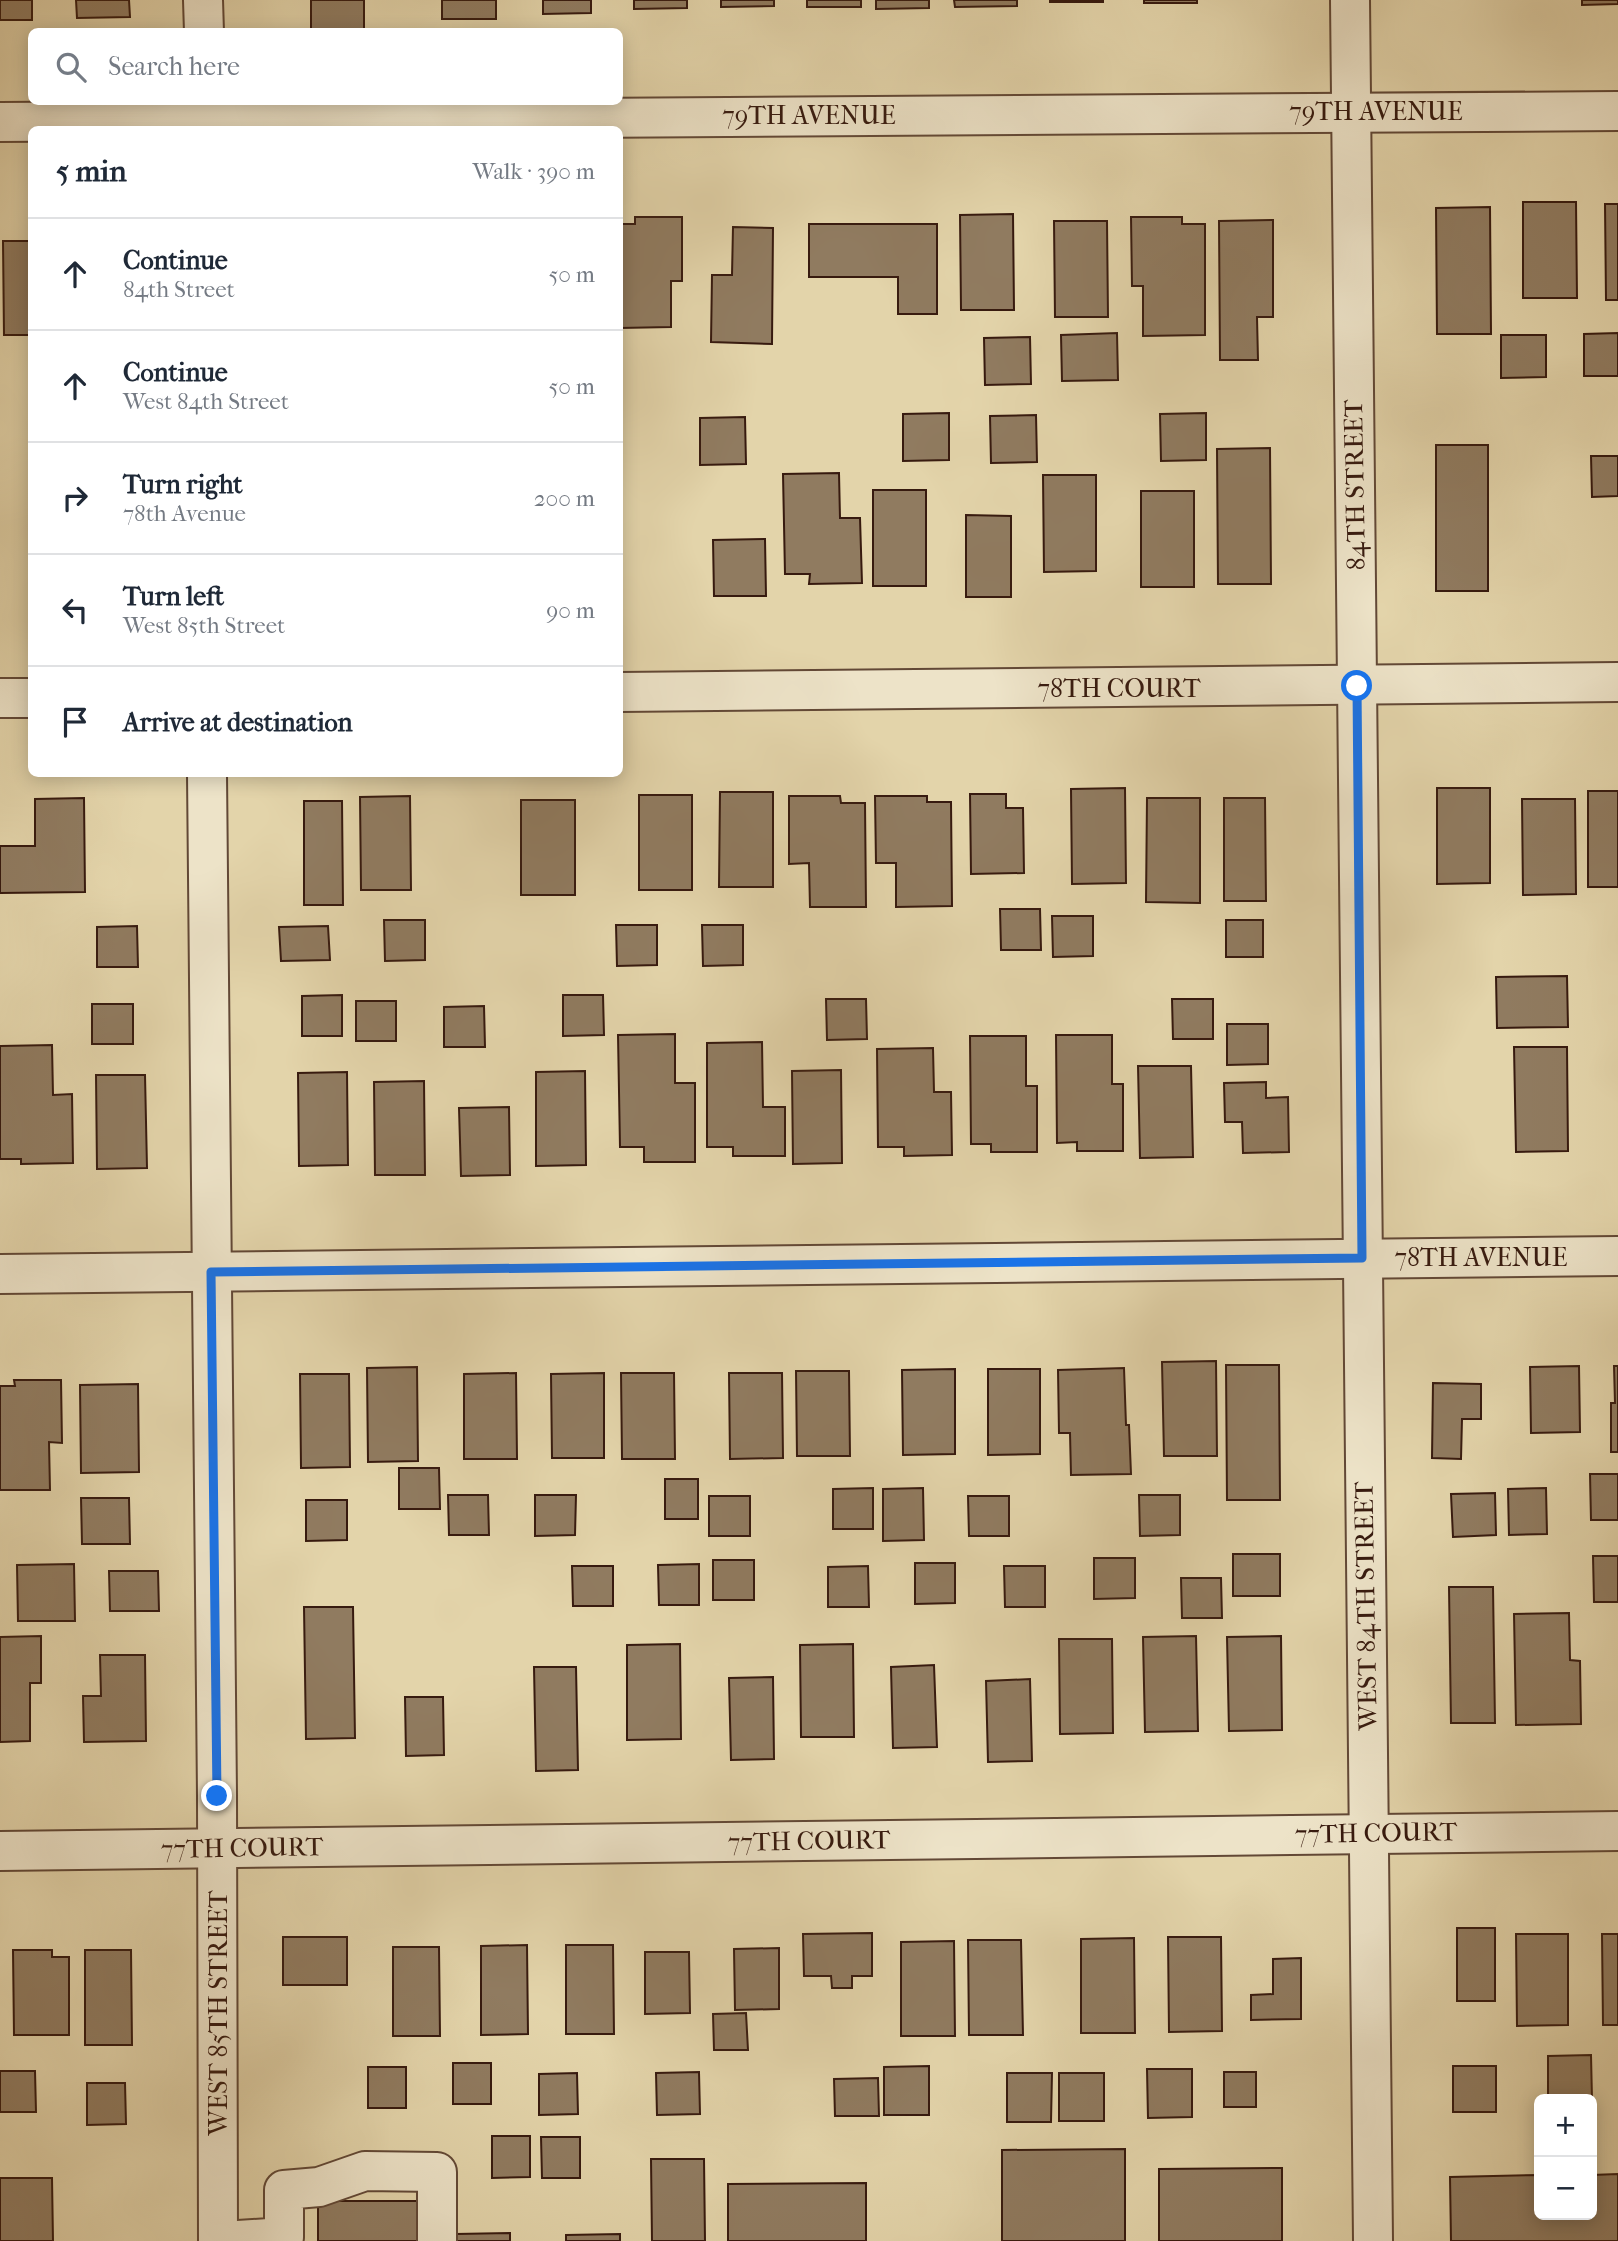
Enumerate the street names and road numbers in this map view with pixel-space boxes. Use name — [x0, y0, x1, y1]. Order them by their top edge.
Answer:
street label: 79TH AVENUE — [1289, 96, 1463, 127]
street label: 79TH AVENUE — [722, 100, 896, 131]
street label: 84TH STREET — [1338, 399, 1372, 571]
street label: 78TH COURT — [1038, 673, 1201, 704]
street label: 78TH AVENUE — [1394, 1242, 1568, 1273]
street label: WEST 84TH STREET — [1348, 1481, 1384, 1732]
street label: 77TH COURT — [1295, 1816, 1458, 1850]
street label: 77TH COURT — [728, 1824, 891, 1858]
street label: 77TH COURT — [161, 1831, 324, 1865]
street label: WEST 85TH STREET — [203, 1890, 234, 2136]

